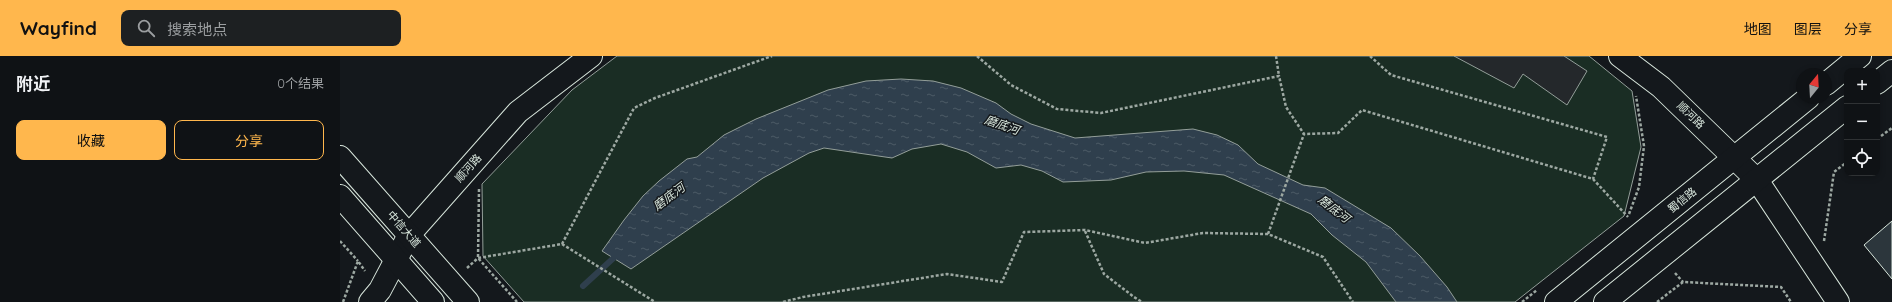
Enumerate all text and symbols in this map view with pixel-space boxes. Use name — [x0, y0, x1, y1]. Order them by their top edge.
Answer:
search box — [121, 10, 401, 46]
text: Wayfind — [20, 16, 97, 40]
icon: search — [135, 17, 157, 39]
text: 搜索地点 — [167, 20, 227, 39]
text: 地图 — [1744, 20, 1772, 38]
text: 图层 — [1794, 20, 1822, 38]
text: 分享 — [1844, 20, 1872, 38]
north arrow — [1796, 68, 1832, 104]
map controls — [1844, 68, 1880, 176]
button: + — [1844, 68, 1880, 104]
text: 附近 — [16, 73, 50, 94]
text: 0个结果 — [277, 75, 324, 91]
street label: 顺河路 — [1674, 99, 1708, 131]
button: − — [1844, 104, 1880, 140]
water label: 磨底河 — [983, 112, 1024, 138]
button: 收藏 — [16, 120, 166, 160]
button: 分享 — [174, 120, 324, 160]
button: locate — [1844, 140, 1880, 176]
street label: 顺河路 — [452, 151, 484, 185]
water label: 磨底河 — [650, 179, 689, 213]
street label: 蜀信路 — [1665, 184, 1699, 216]
water label: 磨底河 — [1316, 192, 1355, 227]
street label: 中信大道 — [384, 208, 424, 250]

